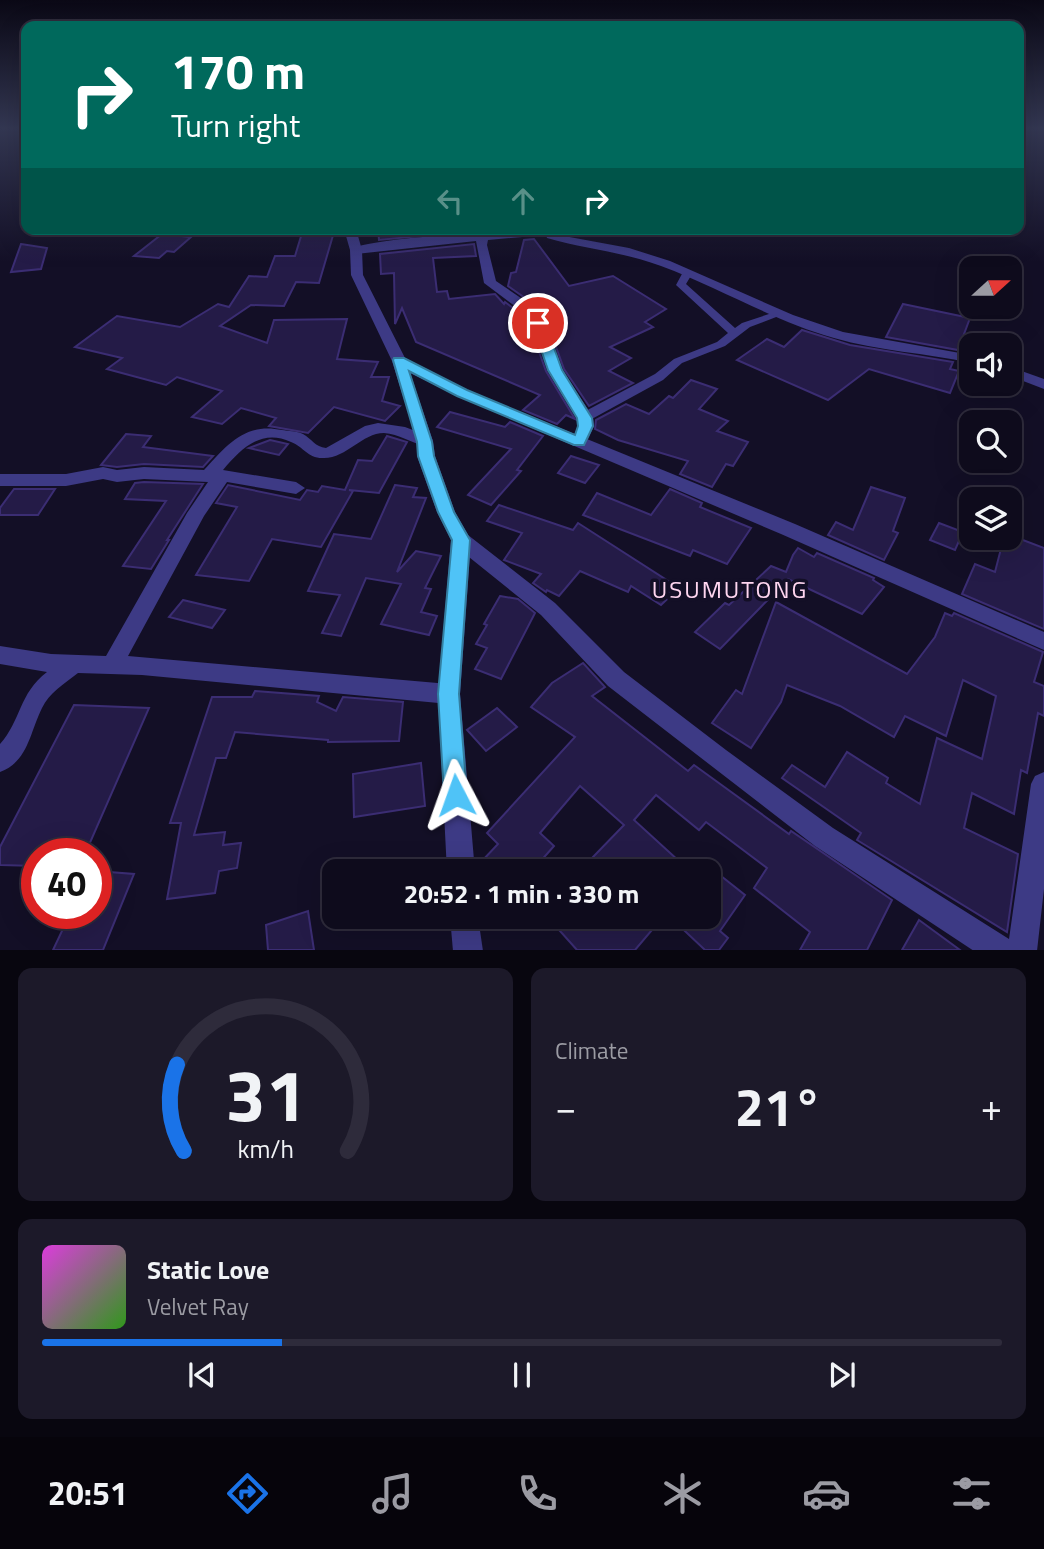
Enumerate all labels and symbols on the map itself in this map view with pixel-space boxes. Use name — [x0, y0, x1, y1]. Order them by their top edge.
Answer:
north arrow — [959, 256, 1022, 318]
pin — [508, 293, 568, 353]
district label: USUMUTONG — [652, 571, 808, 607]
position arrow — [419, 758, 493, 832]
speed limit sign: 40 — [21, 838, 112, 929]

